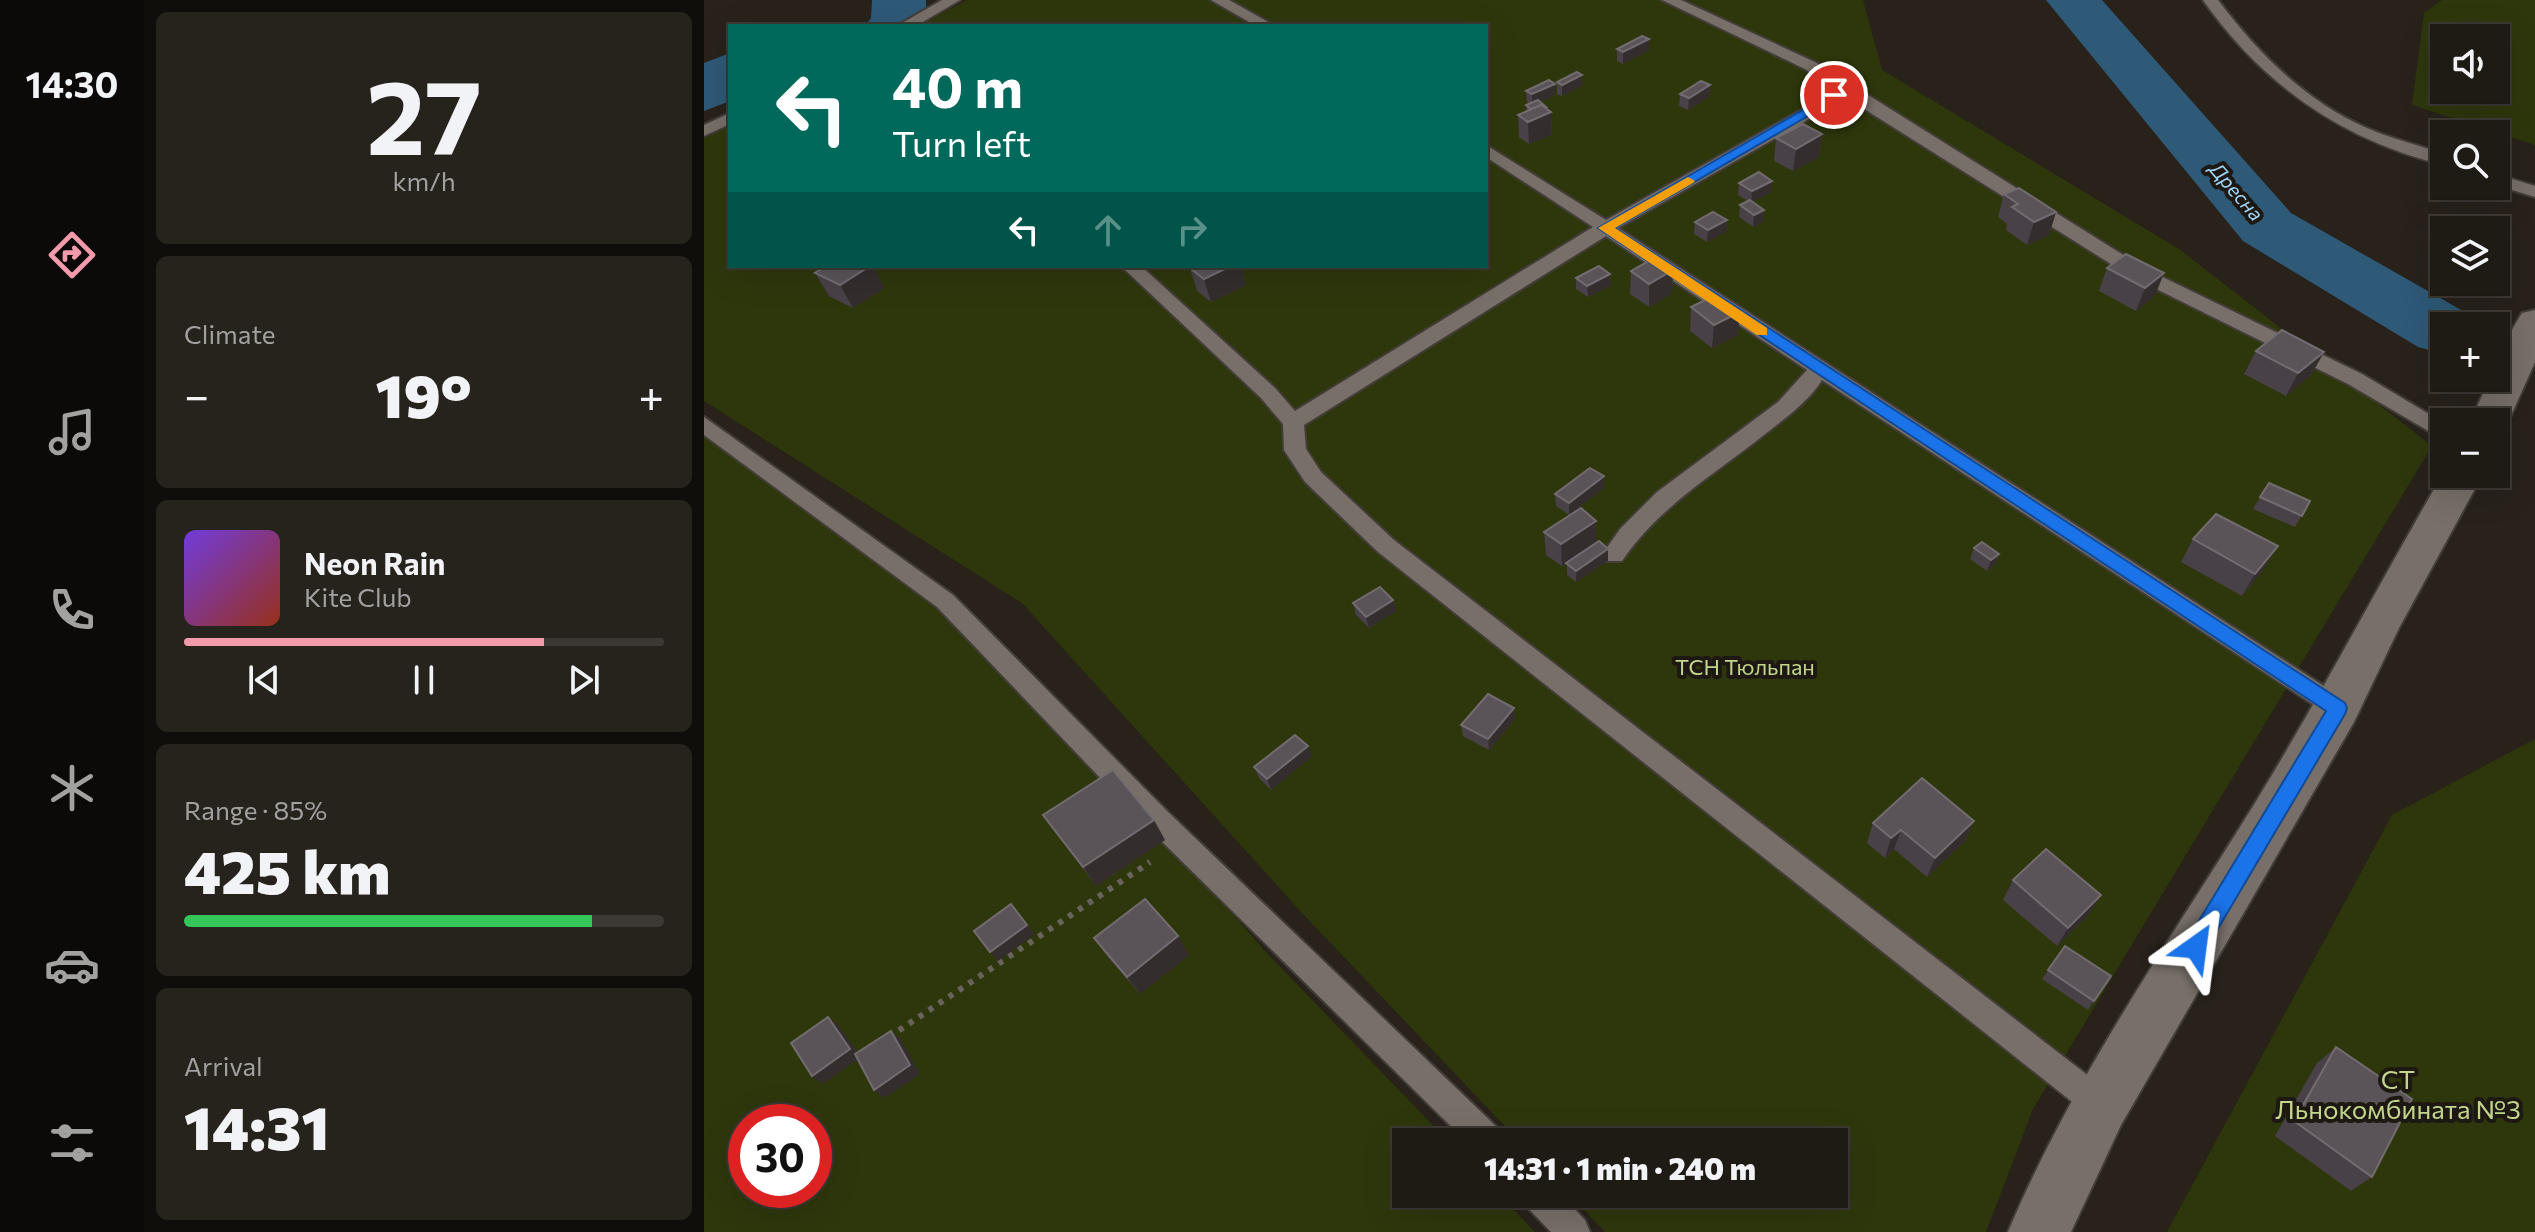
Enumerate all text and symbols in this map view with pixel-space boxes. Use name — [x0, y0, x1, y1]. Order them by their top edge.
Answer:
map controls — [2430, 24, 2510, 488]
button: sound — [2430, 24, 2510, 104]
text: 27 — [366, 49, 482, 176]
text: 40 m — [892, 51, 1023, 120]
icon: left — [760, 56, 864, 160]
text: 14:30 — [26, 61, 118, 105]
pin — [1800, 61, 1868, 129]
icon: arrive — [1812, 73, 1856, 117]
text: Turn left — [892, 120, 1031, 164]
button: search — [2430, 120, 2510, 200]
water label: Дресна — [2204, 155, 2269, 225]
text: km/h — [392, 165, 456, 196]
icon: left — [1002, 208, 1046, 252]
icon: ahead — [1086, 208, 1130, 252]
icon: right — [1170, 208, 1214, 252]
button: layers — [2430, 216, 2510, 296]
icon: directions — [44, 227, 100, 283]
button: + — [2430, 312, 2510, 392]
text: Climate — [184, 318, 276, 349]
text: 19° — [375, 357, 472, 430]
text: − — [184, 367, 209, 421]
text: + — [638, 367, 664, 421]
icon: music — [44, 404, 100, 460]
button: − — [2430, 408, 2510, 488]
text: Neon Rain — [304, 544, 445, 581]
text: Kite Club — [304, 581, 412, 612]
icon: phone — [44, 582, 100, 638]
park label: ТСН Тюльпан — [1675, 653, 1815, 680]
icon: previous — [242, 658, 286, 702]
icon: pause — [402, 658, 446, 702]
icon: next — [562, 658, 606, 702]
icon: climate — [44, 760, 100, 816]
text: Range · 85% — [184, 794, 327, 825]
text: 425 km — [184, 833, 390, 906]
position arrow — [2154, 905, 2238, 989]
icon: car — [44, 937, 100, 993]
text: Arrival — [184, 1050, 263, 1081]
park label: СТ Льнокомбината №3 — [2275, 1063, 2521, 1124]
text: 14:31 — [184, 1089, 329, 1162]
speed limit sign: 30 — [728, 1104, 832, 1208]
icon: filters — [44, 1115, 100, 1171]
text: 14:31 · 1 min · 240 m — [1484, 1149, 1756, 1186]

